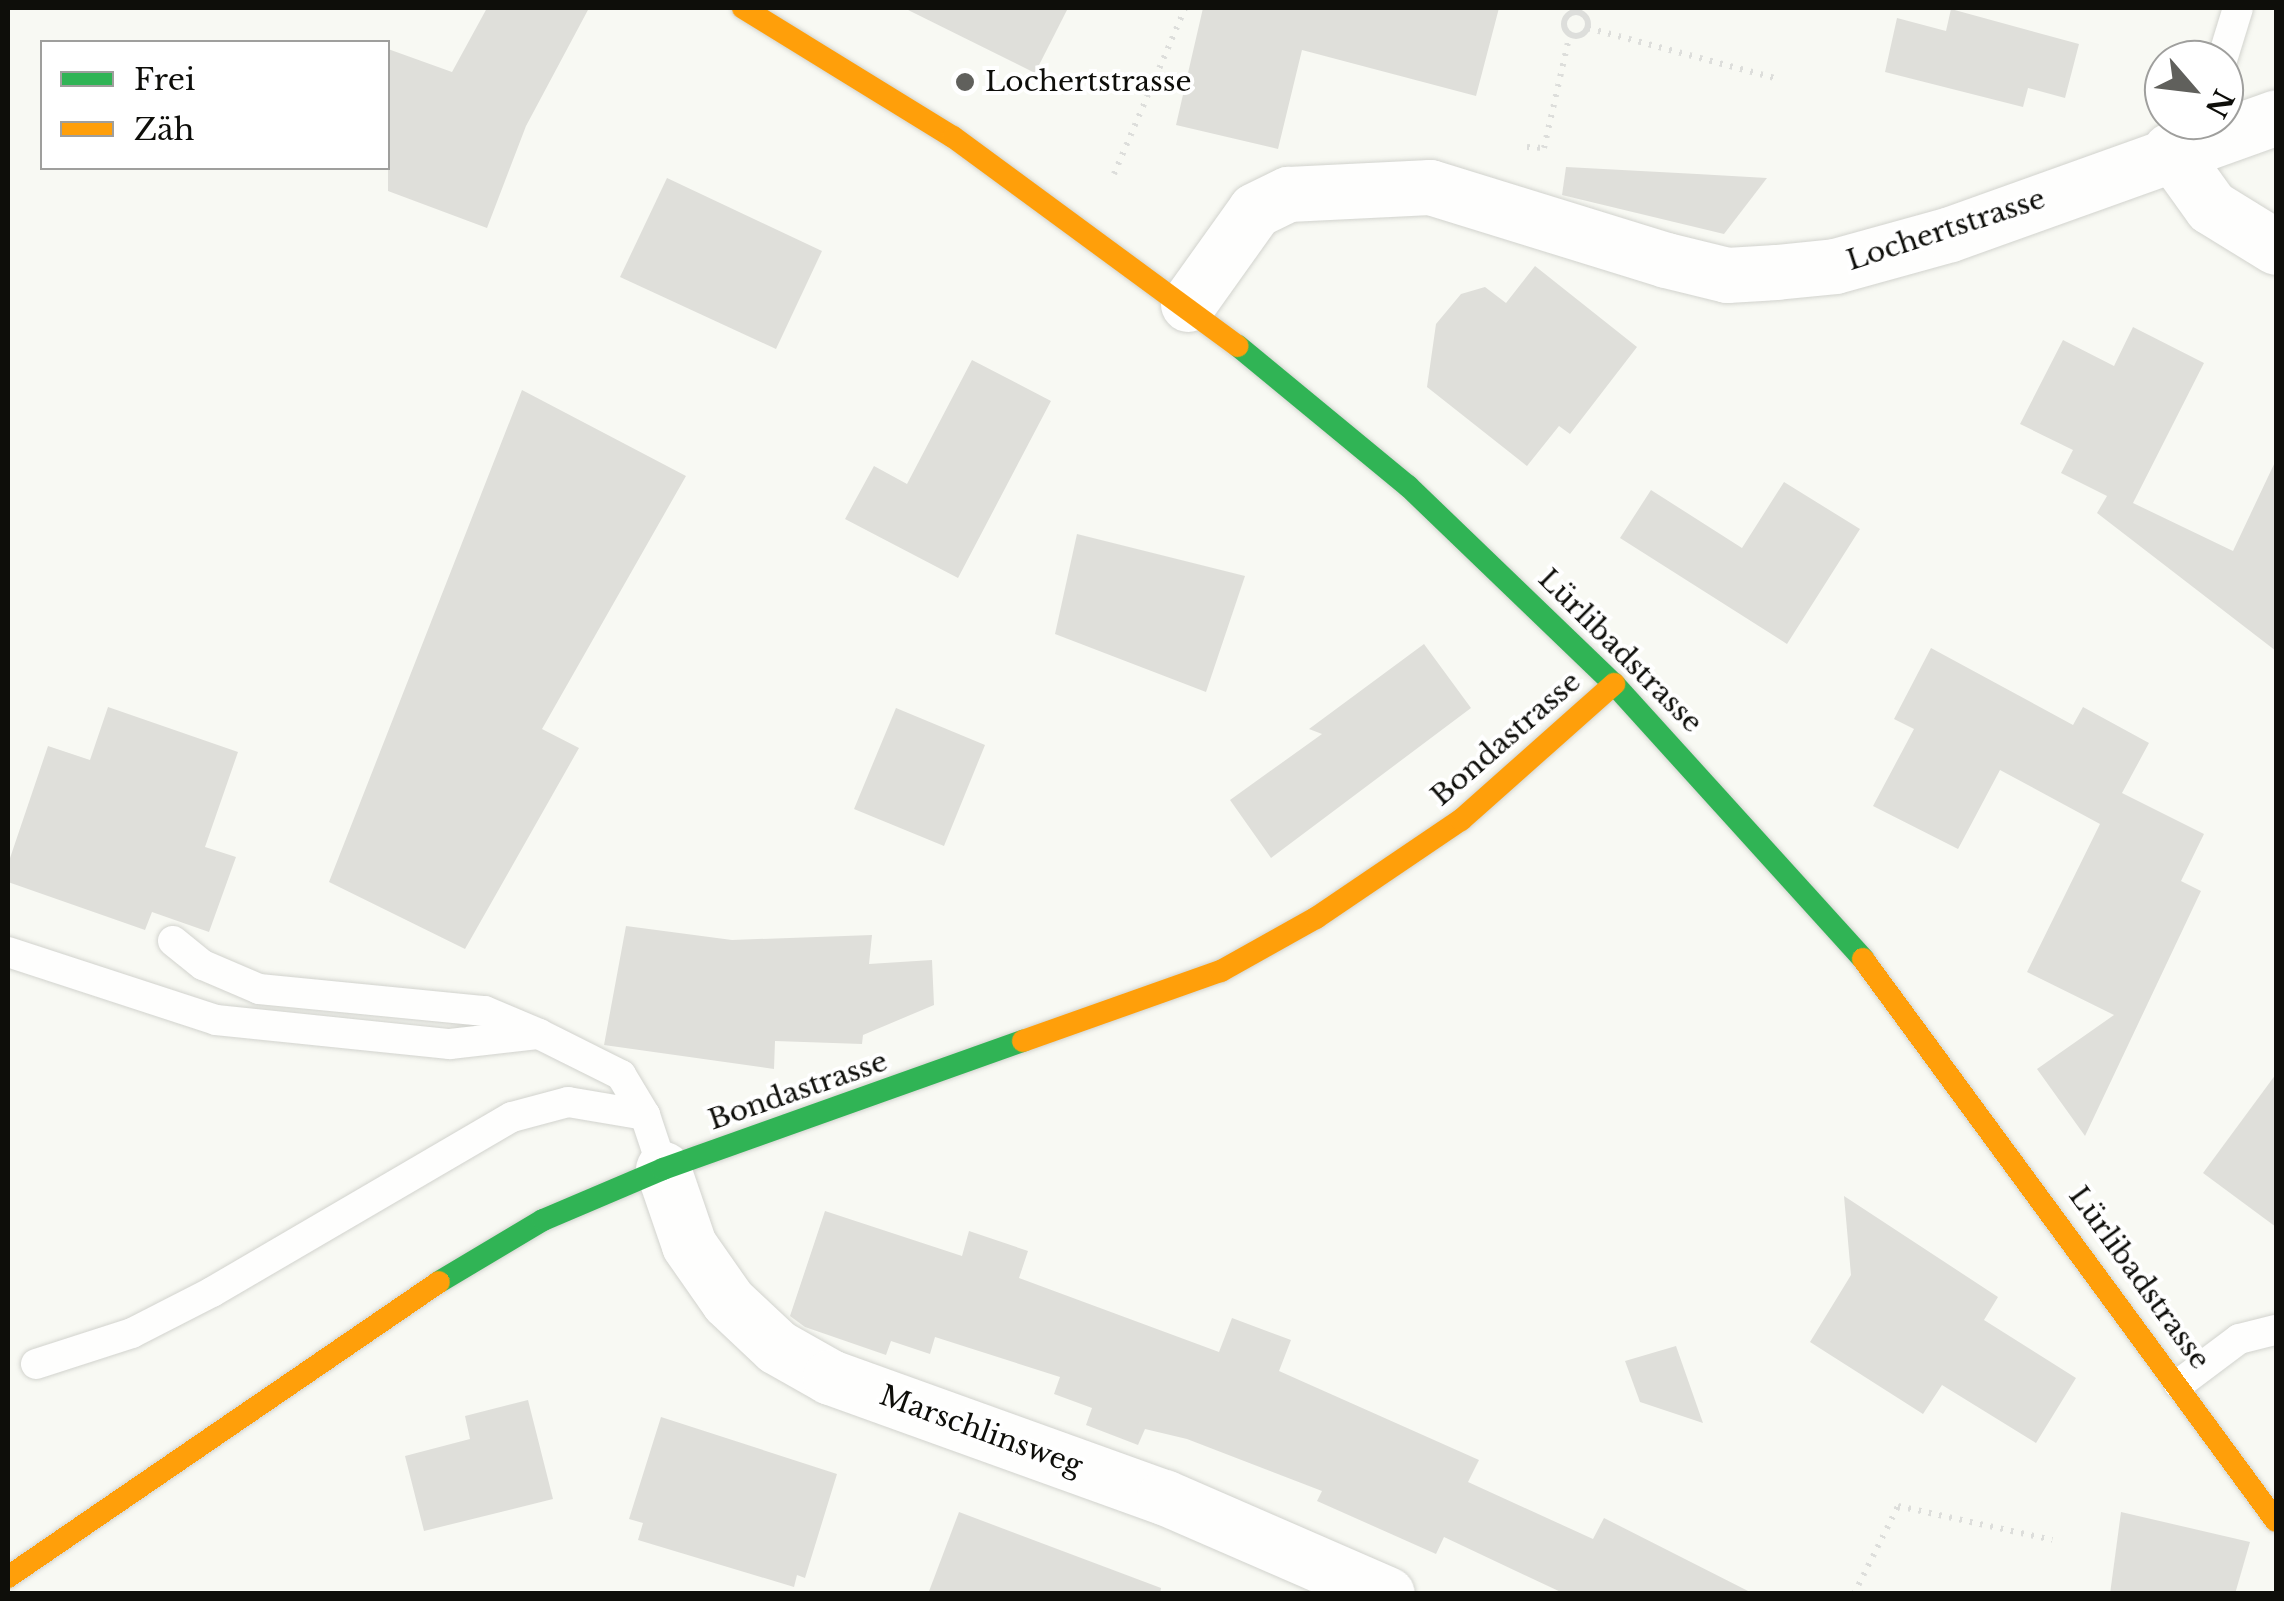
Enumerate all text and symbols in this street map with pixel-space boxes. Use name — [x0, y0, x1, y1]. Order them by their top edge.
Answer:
legend — [40, 40, 390, 170]
north arrow — [2144, 40, 2244, 140]
text: Frei — [134, 61, 195, 98]
place label: Lochertstrasse — [985, 65, 1192, 99]
marker: Lochertstrasse — [954, 71, 976, 93]
text: N — [2198, 84, 2241, 123]
text: Zäh — [134, 111, 194, 148]
street label: Lochertstrasse — [1843, 182, 2049, 278]
street label: Lürlibadstrasse — [1531, 562, 1709, 740]
street label: Bondastrasse — [1424, 665, 1588, 813]
street label: Bondastrasse — [704, 1045, 892, 1137]
street label: Lürlibadstrasse — [2061, 1180, 2217, 1376]
street label: Marschlinsweg — [875, 1379, 1087, 1483]

